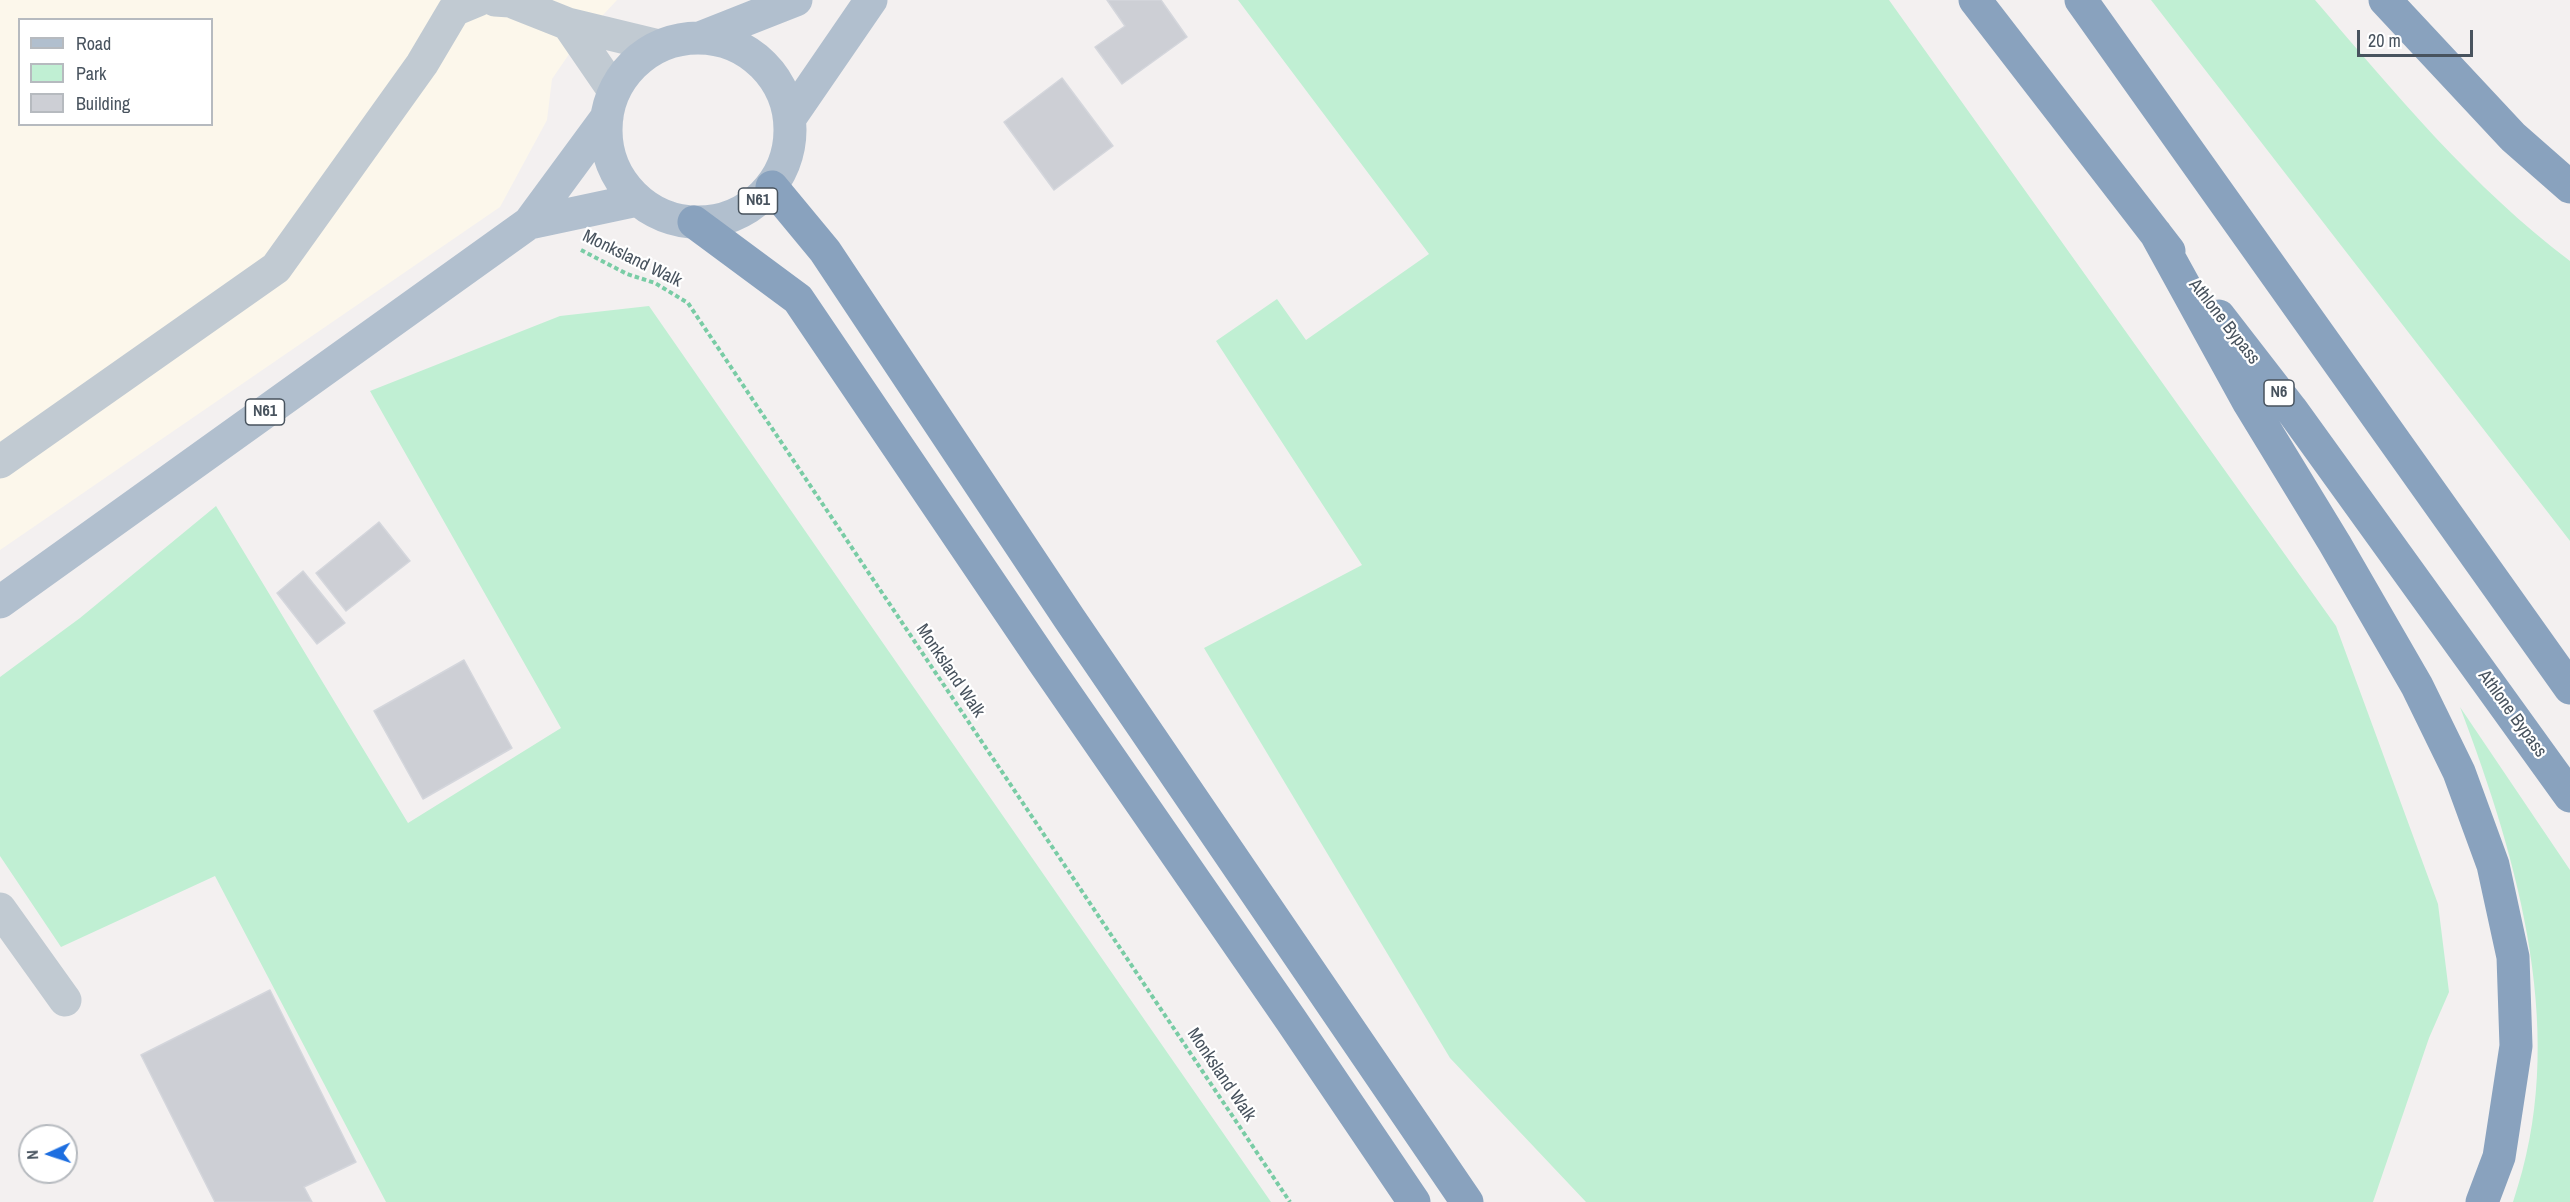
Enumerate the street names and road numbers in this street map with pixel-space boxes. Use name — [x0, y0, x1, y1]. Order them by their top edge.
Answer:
road number: N61 — [738, 188, 777, 214]
street label: Monksland Walk — [579, 226, 685, 292]
street label: Athlone Bypass — [2184, 275, 2264, 369]
road number: N6 — [2264, 380, 2294, 406]
road number: N61 — [246, 399, 284, 425]
street label: Monksland Walk — [911, 620, 989, 722]
street label: Athlone Bypass — [2473, 666, 2551, 762]
street label: Monksland Walk — [1182, 1024, 1260, 1126]

